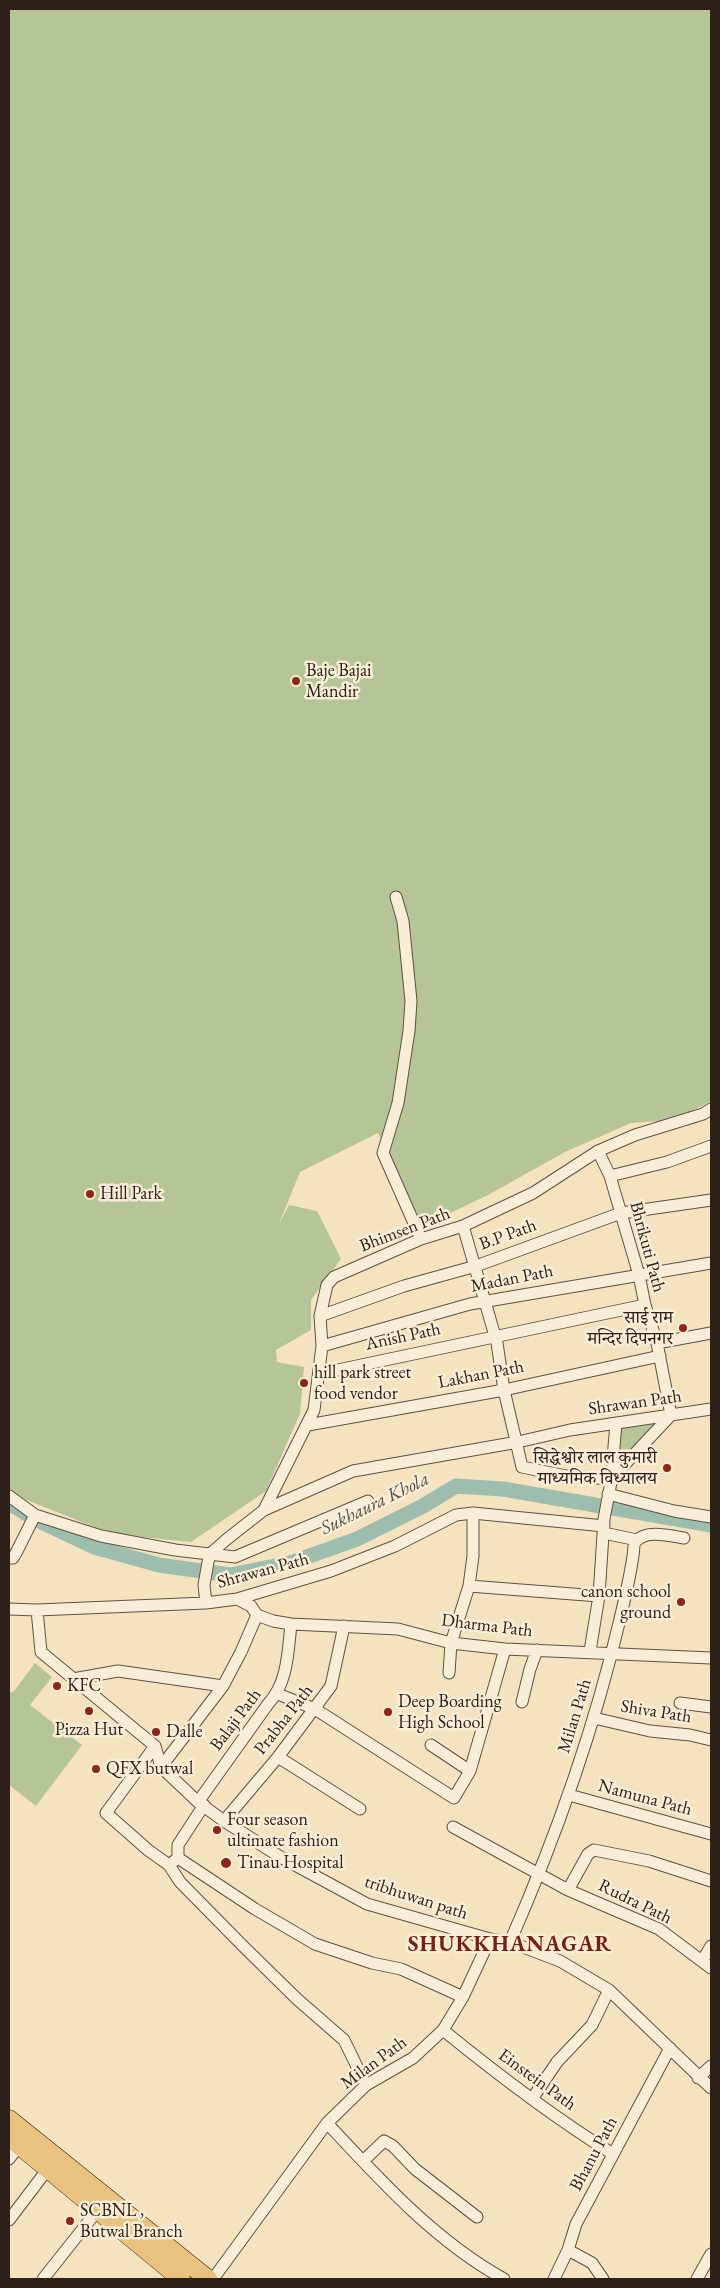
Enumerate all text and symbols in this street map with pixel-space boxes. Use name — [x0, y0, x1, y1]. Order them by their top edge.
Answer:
place label: Baje Bajai Mandir — [306, 660, 371, 702]
marker: Baje Bajai Mandir — [290, 675, 302, 687]
place label: Hill Park — [100, 1183, 162, 1205]
marker: Hill Park — [84, 1188, 96, 1200]
street label: Bhrikuti Path — [625, 1199, 669, 1295]
street label: Bhimsen Path — [357, 1203, 453, 1257]
street label: B.P Path — [476, 1215, 540, 1255]
street label: Madan Path — [469, 1260, 555, 1298]
place label: साई राम मन्दिर दिपनगर — [587, 1307, 673, 1350]
street label: Anish Path — [363, 1319, 443, 1355]
marker: साई राम मन्दिर दिपनगर — [677, 1322, 689, 1334]
street label: Lakhan Path — [436, 1356, 526, 1394]
place label: hill park street food vendor — [314, 1362, 411, 1405]
marker: hill park street food vendor — [298, 1377, 310, 1389]
street label: Shrawan Path — [587, 1386, 683, 1420]
place label: सिद्धेश्वोर लाल कुमारी माध्यमिक विध्यालय — [533, 1447, 657, 1490]
marker: सिद्धेश्वोर लाल कुमारी माध्यमिक विध्यालय — [661, 1462, 673, 1474]
water label: Sukhaura Khola — [317, 1468, 433, 1540]
street label: Shrawan Path — [215, 1548, 311, 1594]
place label: canon school ground — [581, 1581, 671, 1624]
marker: canon school ground — [675, 1596, 687, 1608]
street label: Dharma Path — [440, 1610, 534, 1642]
place label: KFC — [67, 1675, 101, 1697]
street label: Milan Path — [554, 1676, 596, 1756]
marker: KFC — [51, 1680, 63, 1692]
street label: Prabha Path — [250, 1681, 318, 1759]
street label: Balaji Path — [206, 1685, 266, 1755]
place label: Deep Boarding High School — [398, 1691, 502, 1734]
street label: Shiva Path — [619, 1696, 693, 1728]
marker: Pizza Hut — [83, 1705, 95, 1717]
marker: Deep Boarding High School — [382, 1706, 394, 1718]
place label: Pizza Hut — [55, 1719, 123, 1741]
place label: Dalle — [166, 1721, 202, 1743]
marker: Dalle — [150, 1726, 162, 1738]
place label: QFX butwal — [106, 1758, 193, 1780]
marker: QFX butwal — [90, 1763, 102, 1775]
street label: Namuna Path — [596, 1775, 694, 1821]
place label: Four season ultimate fashion — [227, 1809, 339, 1852]
marker: Four season ultimate fashion — [211, 1824, 223, 1836]
place label: Tinau Hospital — [237, 1852, 343, 1874]
marker: Tinau Hospital — [219, 1856, 233, 1870]
street label: tribhuwan path — [362, 1871, 470, 1925]
street label: Rudra Path — [595, 1875, 675, 1929]
district label: SHUKKHANAGAR — [406, 1932, 614, 1958]
street label: Milan Path — [337, 2032, 411, 2094]
street label: Einstein Path — [494, 2044, 580, 2116]
street label: Bhanu Path — [566, 2113, 622, 2195]
place label: SCBNL , Butwal Branch — [80, 2200, 183, 2242]
marker: SCBNL , Butwal Branch — [64, 2215, 76, 2227]

